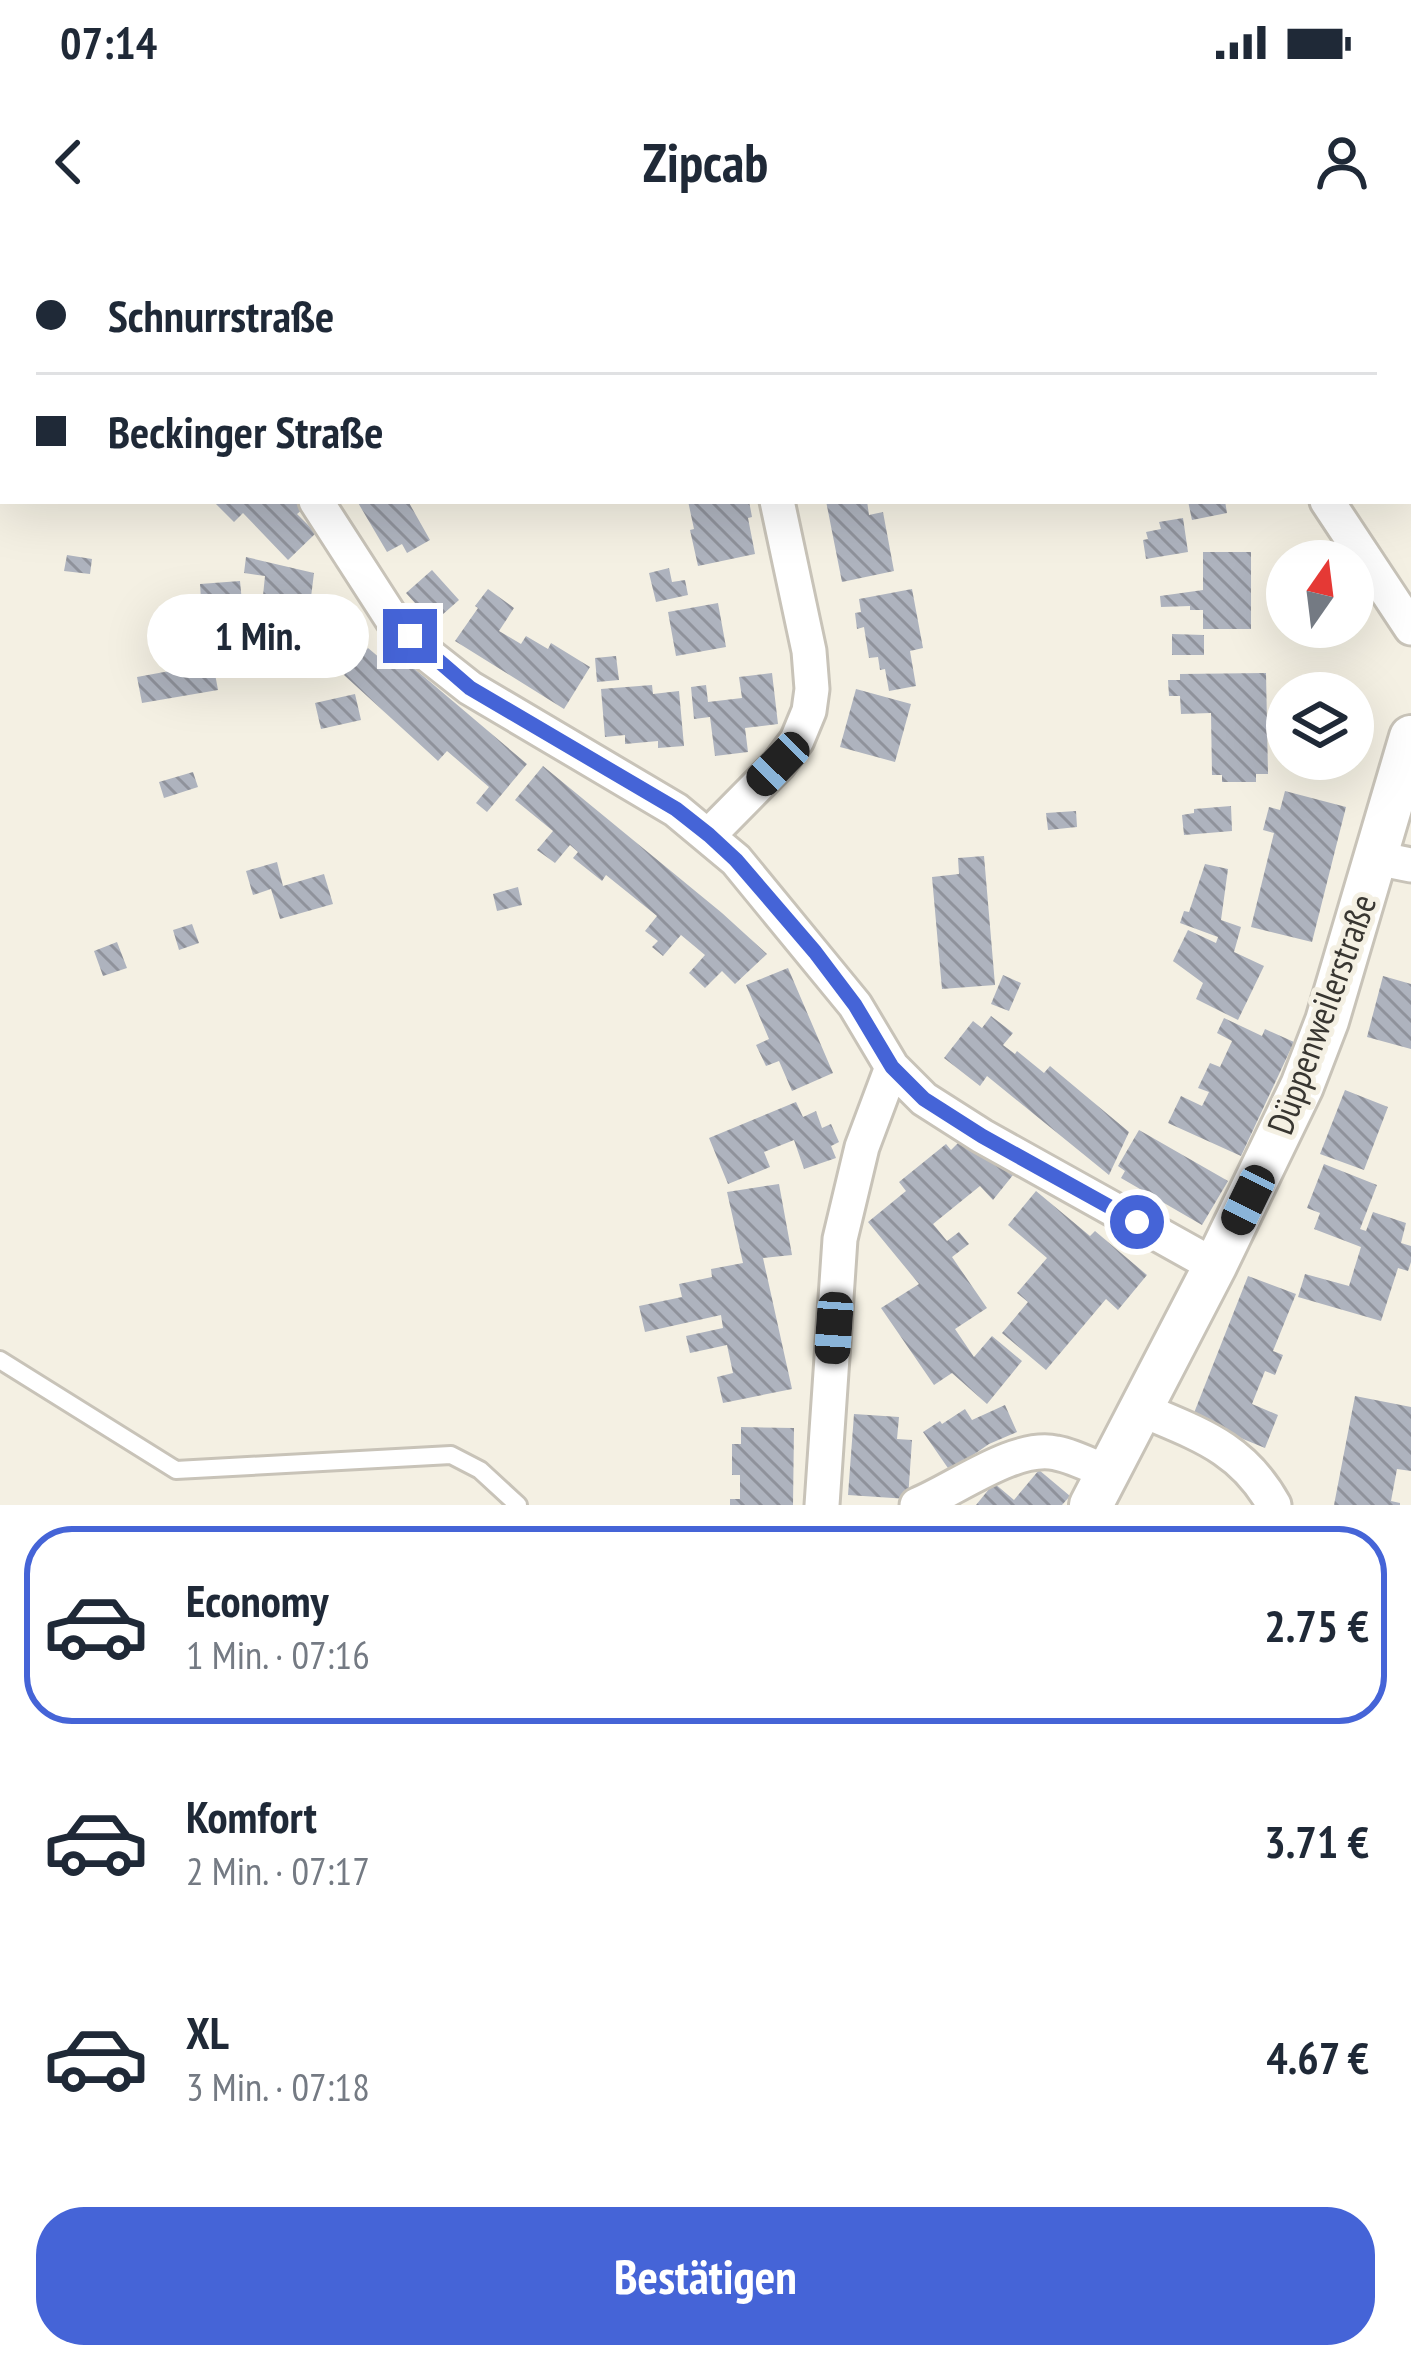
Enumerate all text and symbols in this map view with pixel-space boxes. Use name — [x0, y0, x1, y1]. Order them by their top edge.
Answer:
text: 07:14 — [60, 13, 157, 71]
text: Zipcab — [643, 127, 768, 197]
icon: back — [36, 129, 102, 195]
icon: person — [1309, 129, 1375, 195]
text: Schnurrstraße — [108, 286, 334, 344]
text: Beckinger Straße — [108, 402, 384, 460]
north arrow — [1266, 540, 1374, 648]
map controls — [1266, 540, 1374, 780]
callout: 1 Min. — [146, 594, 368, 678]
route end — [383, 609, 437, 663]
text: 1 Min. — [214, 610, 302, 661]
button: layers — [1266, 672, 1374, 780]
car — [740, 726, 816, 802]
street label: Düppenweilerstraße — [1256, 888, 1386, 1140]
car — [1216, 1160, 1280, 1240]
route start — [1110, 1195, 1164, 1249]
car — [814, 1291, 854, 1365]
icon: car — [42, 1571, 150, 1679]
text: Economy — [186, 1571, 329, 1629]
text: 2.75 € — [1264, 1596, 1369, 1654]
text: 1 Min. · 07:16 — [186, 1629, 370, 1680]
icon: car — [42, 1787, 150, 1895]
text: Komfort — [186, 1787, 317, 1845]
text: 3.71 € — [1264, 1812, 1369, 1870]
text: 2 Min. · 07:17 — [186, 1845, 370, 1896]
icon: car — [42, 2003, 150, 2111]
text: XL — [186, 2003, 229, 2061]
text: 4.67 € — [1266, 2028, 1369, 2086]
text: 3 Min. · 07:18 — [186, 2061, 370, 2112]
button: Bestätigen — [36, 2207, 1375, 2345]

